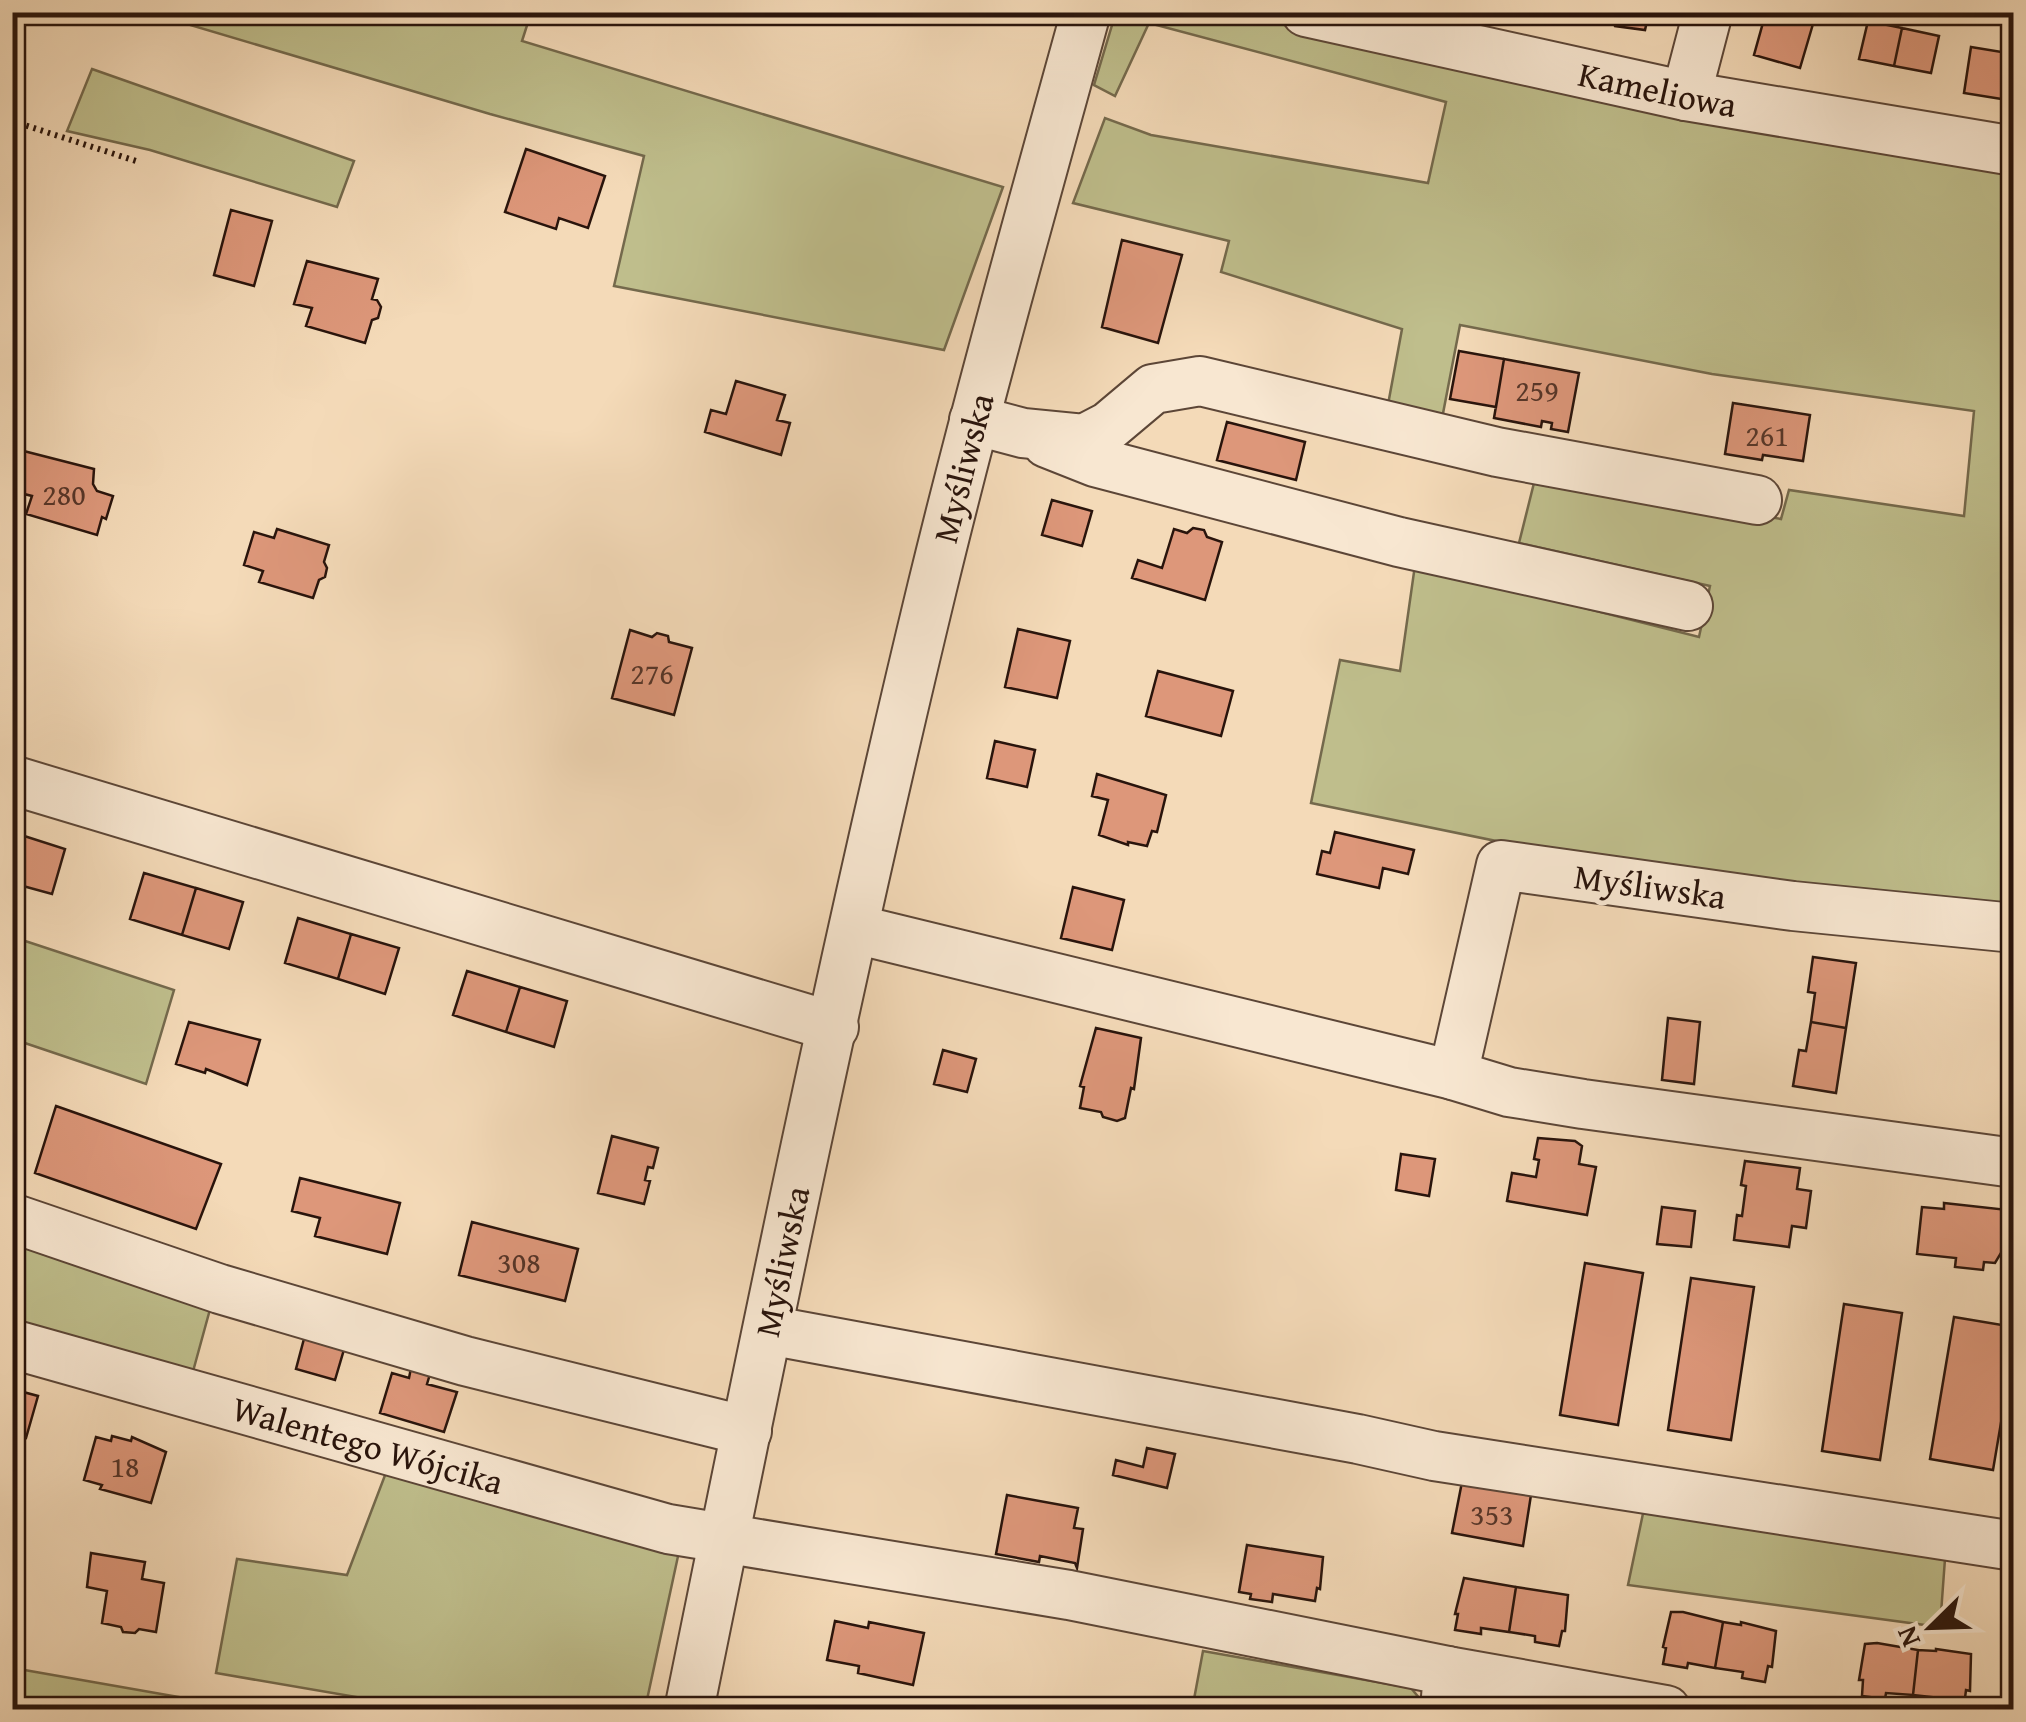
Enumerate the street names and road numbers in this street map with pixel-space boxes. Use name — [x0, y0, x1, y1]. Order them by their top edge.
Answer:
street label: Kameliowa — [1574, 48, 1741, 130]
street label: Myśliwska — [919, 387, 1006, 548]
street label: Myśliwska — [1571, 850, 1730, 922]
street label: Myśliwska — [741, 1181, 822, 1341]
street label: Walentego Wójcika — [227, 1382, 510, 1507]

